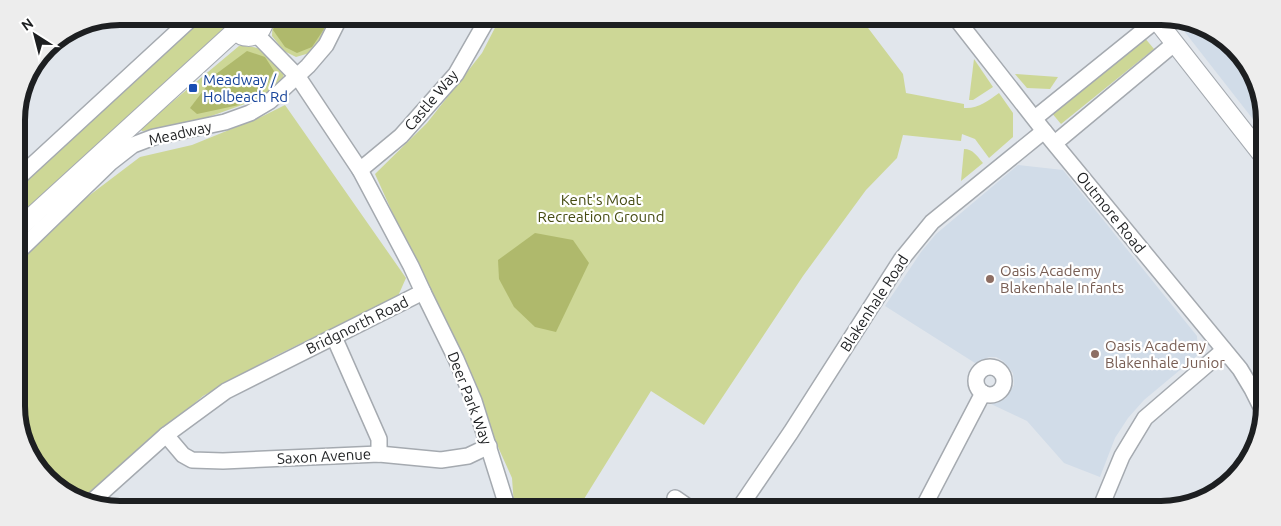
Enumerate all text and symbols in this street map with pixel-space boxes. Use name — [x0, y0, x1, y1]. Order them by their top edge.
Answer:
north arrow — [10, 10, 60, 60]
text: N — [18, 15, 36, 34]
street label: Castle Way — [401, 66, 461, 134]
place label: Meadway / Holbeach Rd — [203, 71, 288, 105]
marker: Meadway / Holbeach Rd — [187, 82, 199, 94]
street label: Meadway — [147, 117, 213, 149]
street label: Outmore Road — [1073, 168, 1149, 256]
park label: Kent's Moat Recreation Ground — [538, 191, 664, 225]
street label: Blakenhale Road — [836, 251, 912, 355]
place label: Oasis Academy Blakenhale Infants — [1000, 262, 1124, 296]
marker: Oasis Academy Blakenhale Infants — [984, 273, 996, 285]
street label: Bridgnorth Road — [303, 293, 411, 357]
place label: Oasis Academy Blakenhale Junior — [1105, 337, 1225, 371]
marker: Oasis Academy Blakenhale Junior — [1089, 348, 1101, 360]
street label: Deer Park Way — [445, 349, 495, 447]
street label: Saxon Avenue — [276, 445, 372, 467]

